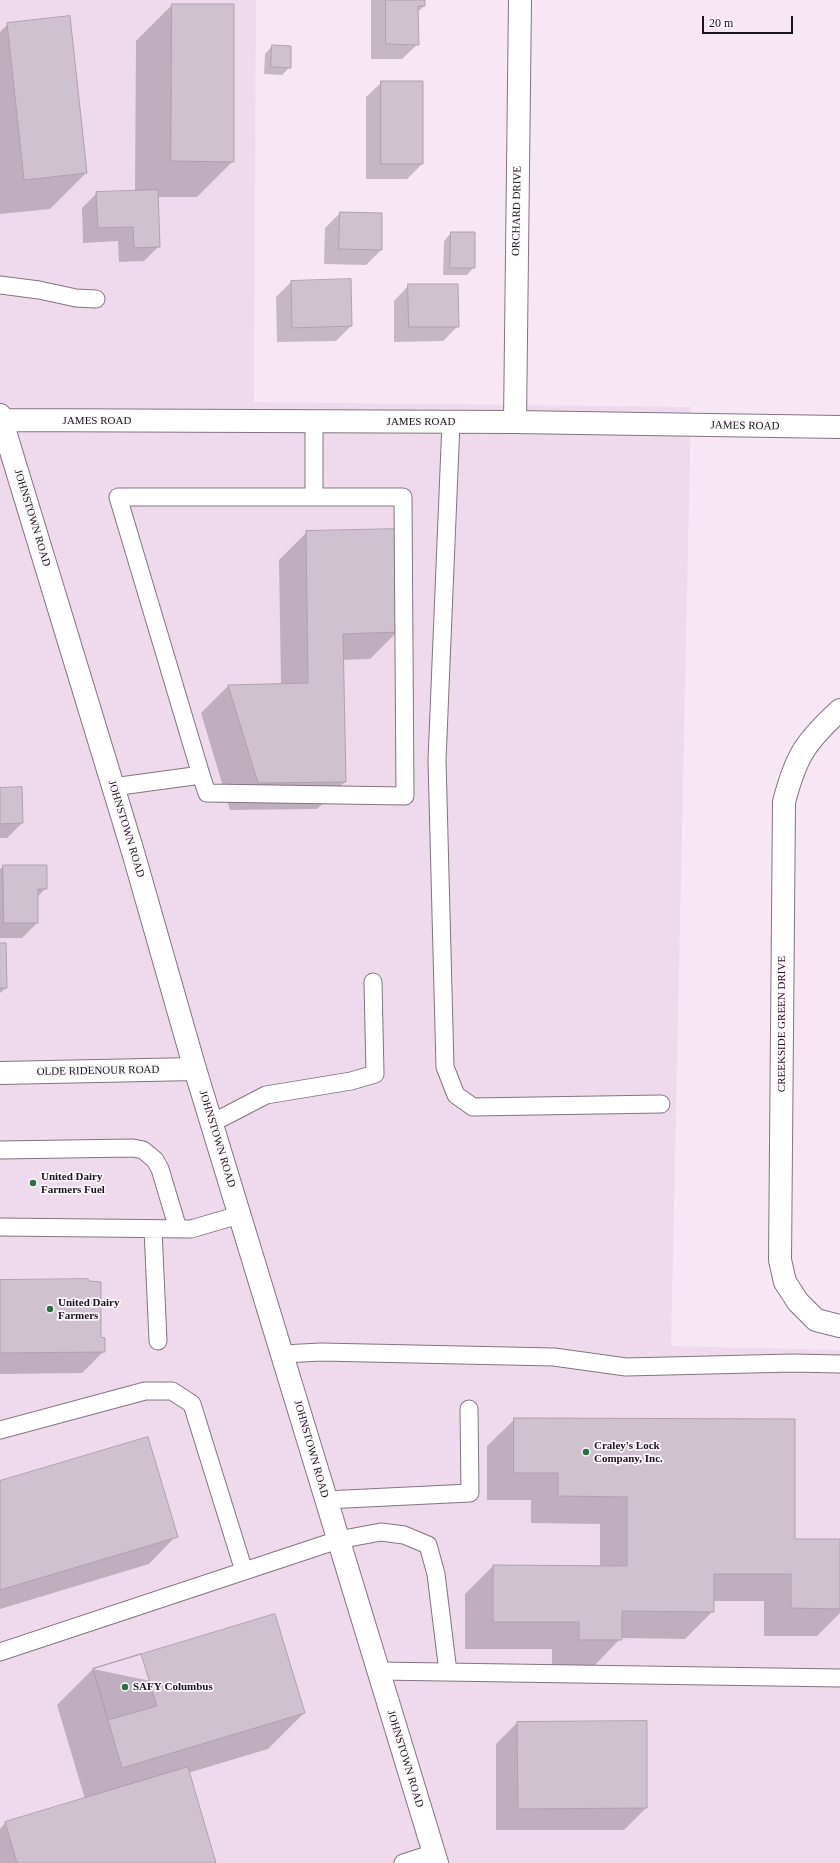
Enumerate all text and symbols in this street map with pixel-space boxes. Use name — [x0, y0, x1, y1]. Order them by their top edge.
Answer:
scale bar — [704, 8, 795, 34]
text: 20 m — [709, 16, 733, 30]
street label: ORCHARD DRIVE — [510, 166, 524, 256]
street label: JAMES ROAD — [63, 414, 131, 428]
street label: JAMES ROAD — [387, 415, 455, 429]
street label: JAMES ROAD — [711, 419, 779, 433]
street label: JOHNSTOWN ROAD — [11, 468, 53, 568]
street label: JOHNSTOWN ROAD — [105, 779, 147, 879]
street label: CREEKSIDE GREEN DRIVE — [775, 956, 789, 1092]
street label: OLDE RIDENOUR ROAD — [36, 1063, 160, 1079]
street label: JOHNSTOWN ROAD — [196, 1089, 238, 1189]
place label: United Dairy Farmers Fuel — [41, 1170, 105, 1196]
marker: United Dairy Farmers Fuel — [28, 1178, 38, 1188]
place label: United Dairy Farmers — [58, 1296, 119, 1322]
marker: United Dairy Farmers — [45, 1304, 55, 1314]
street label: JOHNSTOWN ROAD — [291, 1399, 331, 1499]
place label: Craley's Lock Company, Inc. — [594, 1439, 663, 1465]
marker: Craley's Lock Company, Inc. — [581, 1447, 591, 1457]
place label: SAFY Columbus — [133, 1680, 213, 1694]
marker: SAFY Columbus — [120, 1682, 130, 1692]
street label: JOHNSTOWN ROAD — [384, 1709, 426, 1809]

